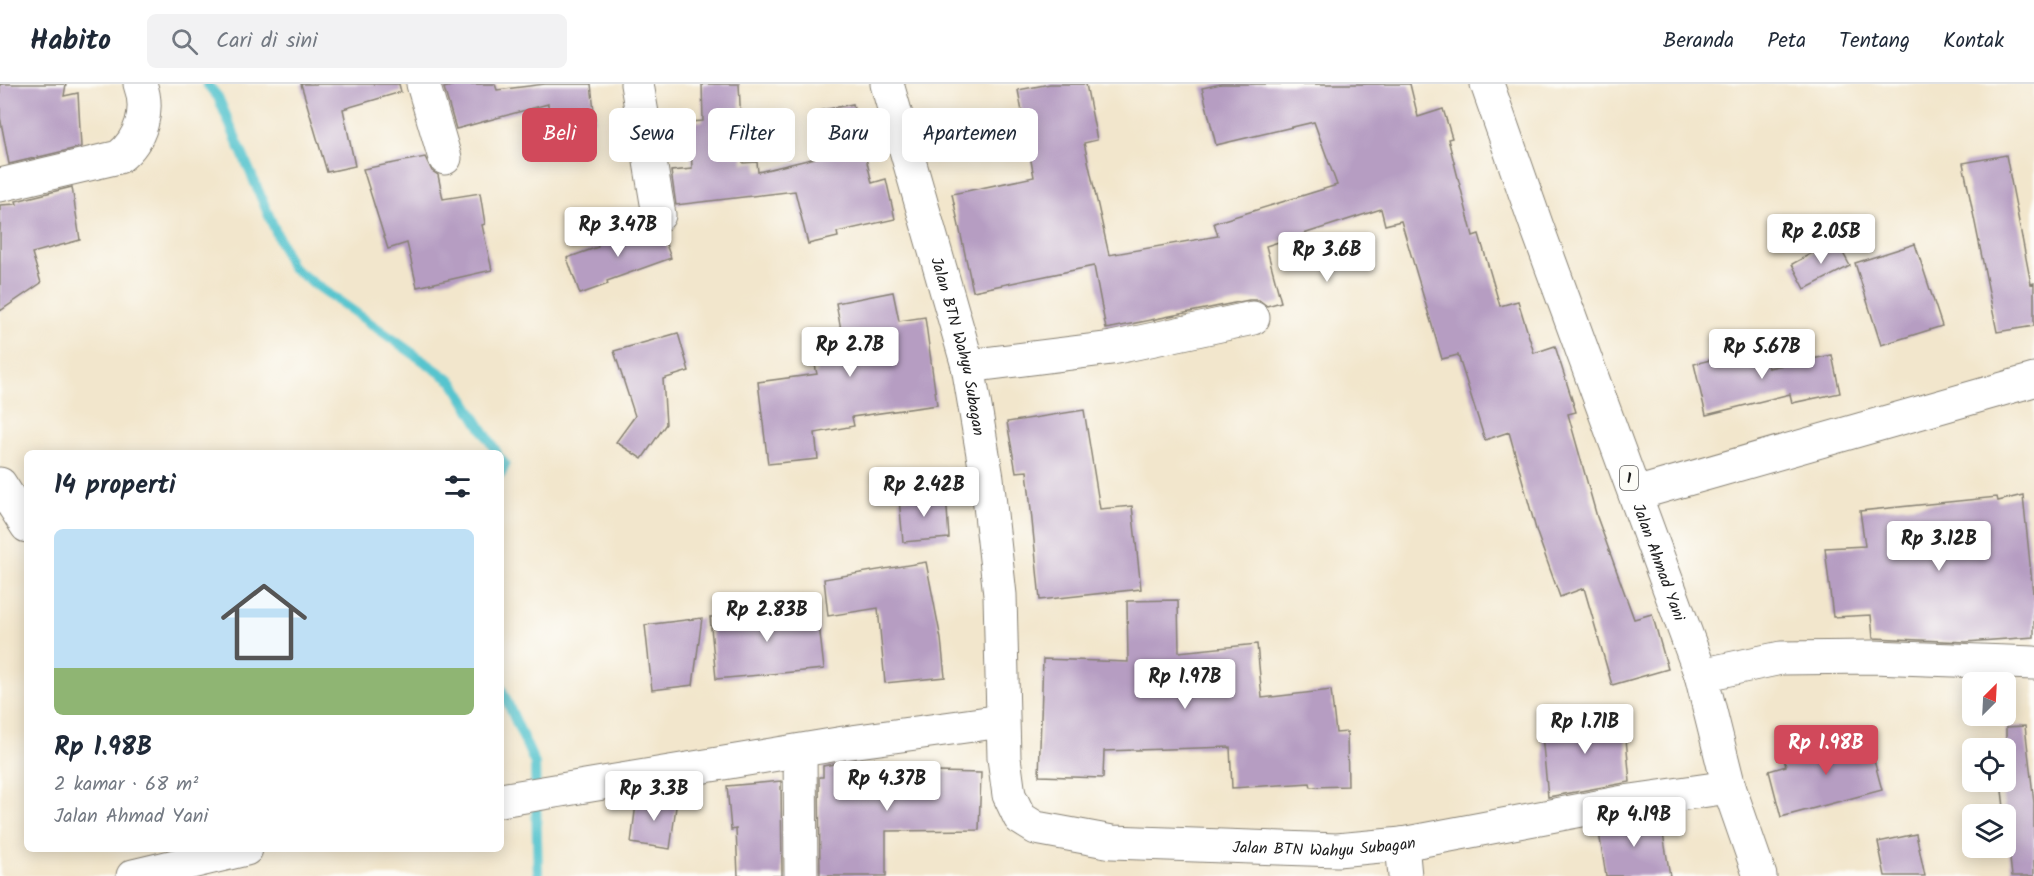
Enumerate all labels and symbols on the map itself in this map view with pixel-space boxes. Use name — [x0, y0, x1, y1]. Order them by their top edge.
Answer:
pin: Rp 3.47B — [556, 207, 680, 258]
pin: Rp 2.05B — [1759, 214, 1883, 265]
pin: Rp 3.6B — [1272, 232, 1382, 283]
street label: Jalan BTN Wahyu Subagan — [923, 254, 991, 438]
pin: Rp 2.7B — [795, 327, 905, 378]
pin: Rp 5.67B — [1700, 329, 1824, 380]
road number: 1 — [1620, 466, 1638, 490]
pin: Rp 2.42B — [862, 467, 986, 518]
street label: Jalan Ahmad Yani — [1625, 500, 1692, 626]
pin: Rp 3.12B — [1877, 521, 2001, 572]
pin: Rp 2.83B — [705, 592, 829, 643]
pin: Rp 1.97B — [1123, 659, 1247, 710]
north arrow — [1962, 672, 2016, 726]
pin: Rp 1.71B — [1523, 704, 1647, 755]
pin: Rp 1.98B — [1764, 725, 1888, 776]
pin: Rp 4.37B — [825, 761, 949, 812]
pin: Rp 3.3B — [599, 771, 709, 822]
pin: Rp 4.19B — [1572, 797, 1696, 848]
street label: Jalan BTN Wahyu Subagan — [1232, 831, 1418, 864]

